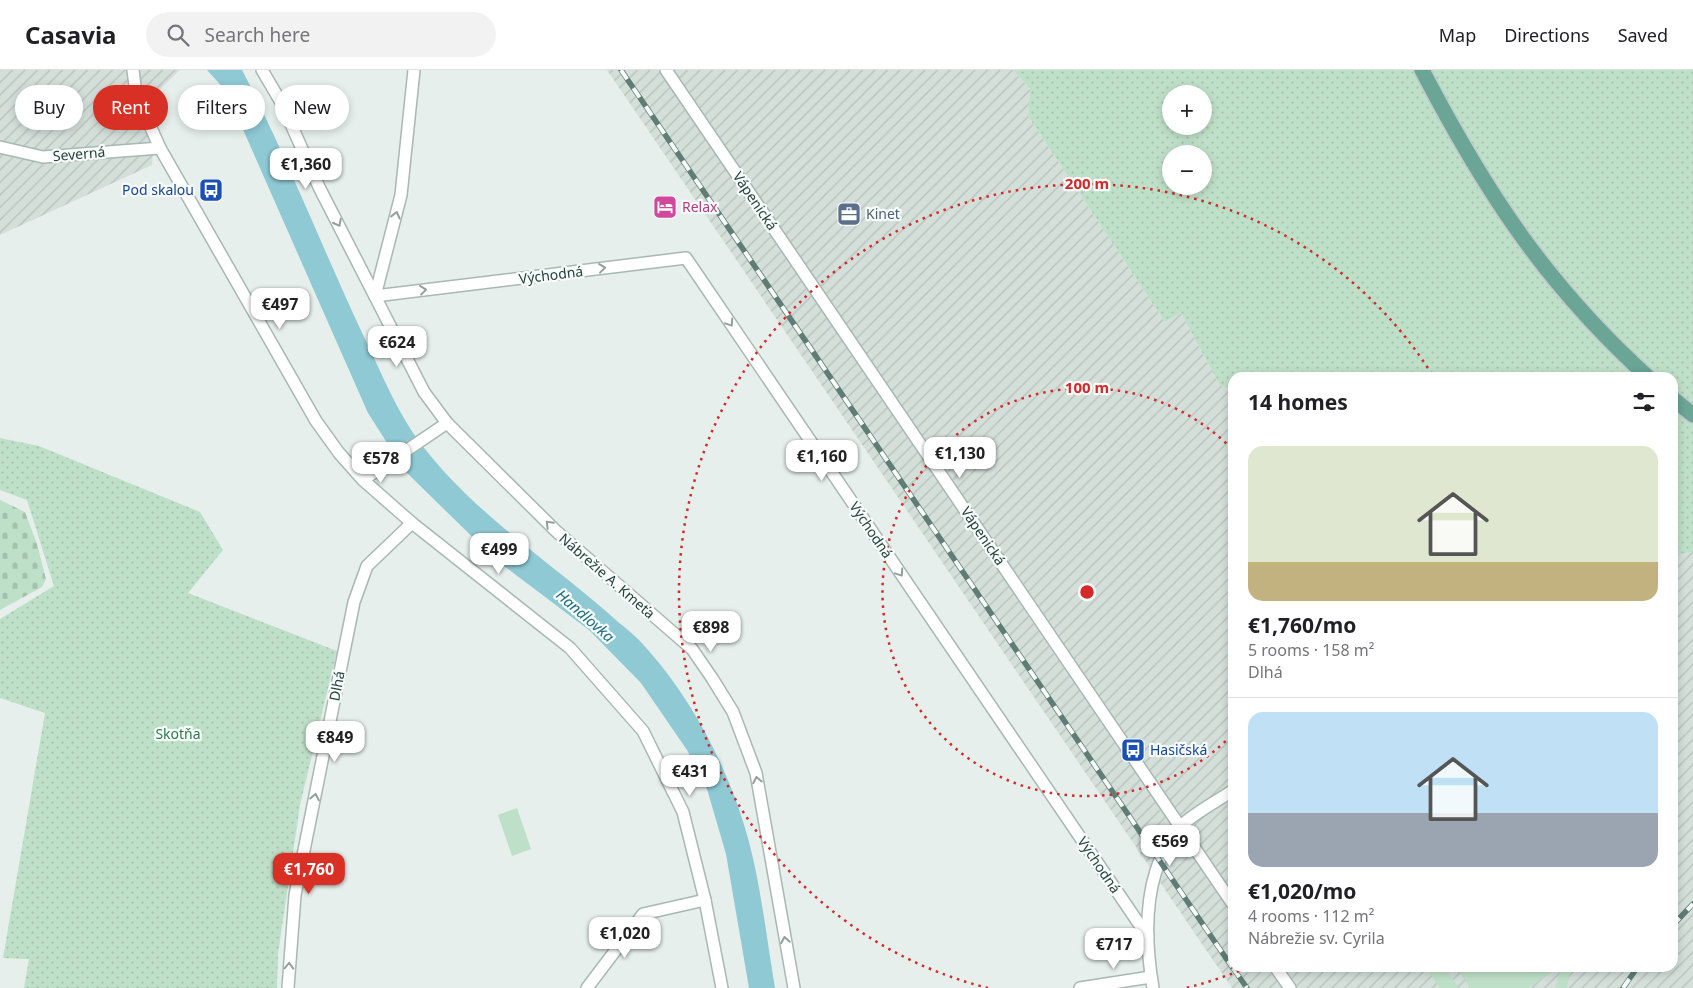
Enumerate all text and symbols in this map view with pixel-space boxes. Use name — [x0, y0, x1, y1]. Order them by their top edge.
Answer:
search box — [146, 12, 496, 57]
text: Casavia — [25, 18, 116, 51]
icon: search — [164, 21, 192, 49]
text: Search here — [204, 22, 310, 48]
text: Map — [1439, 23, 1476, 47]
text: Directions — [1504, 23, 1590, 47]
text: Saved — [1618, 23, 1668, 47]
chip: Buy — [15, 85, 83, 130]
chip: Rent — [93, 85, 168, 130]
chip: Filters — [178, 85, 265, 130]
chip: New — [275, 85, 349, 130]
map controls — [1162, 85, 1212, 195]
button: + — [1162, 85, 1212, 135]
street label: Severná — [52, 142, 106, 165]
button: − — [1162, 145, 1212, 195]
pin: €1,360 — [265, 148, 347, 190]
text: €1,360 — [281, 153, 331, 175]
street label: Vápenická — [729, 168, 782, 234]
text: 200 m — [1065, 173, 1109, 193]
bus stop icon: Pod skalou — [198, 177, 224, 203]
place label: Pod skalou — [122, 180, 194, 199]
hotel icon: Relax — [652, 194, 678, 220]
place label: Relax — [682, 197, 718, 216]
office icon: Kinet — [836, 201, 862, 227]
place label: Kinet — [866, 204, 900, 223]
one-way arrow — [390, 211, 401, 220]
one-way arrow — [332, 218, 342, 227]
street label: Východná — [518, 261, 584, 288]
one-way arrow — [598, 263, 606, 274]
one-way arrow — [420, 285, 428, 296]
pin: €497 — [250, 288, 310, 330]
text: €497 — [262, 293, 298, 315]
one-way arrow — [724, 317, 733, 327]
pin: €624 — [367, 326, 427, 368]
text: €624 — [379, 331, 415, 353]
text: 100 m — [1065, 377, 1109, 397]
text: 14 homes — [1248, 388, 1348, 416]
icon: filters — [1630, 388, 1658, 416]
pin: €1,130 — [919, 436, 1001, 479]
pin: €1,160 — [781, 440, 863, 482]
pin: €578 — [351, 442, 411, 484]
text: €1,130 — [935, 442, 985, 464]
text: €1,160 — [797, 445, 847, 467]
text: €578 — [363, 447, 399, 469]
icon: home — [1408, 479, 1498, 569]
street label: Východná — [846, 498, 897, 562]
street label: Vápenická — [957, 503, 1010, 569]
one-way arrow — [546, 520, 555, 529]
street label: Nábrežie A. Kmeťa — [555, 529, 659, 622]
pin: €499 — [469, 532, 529, 575]
text: €499 — [481, 538, 517, 560]
one-way arrow — [894, 567, 903, 577]
centre of rings — [1078, 583, 1096, 601]
water label: Handlovka — [552, 584, 619, 646]
pin: €898 — [681, 610, 741, 653]
text: €1,760/mo — [1248, 611, 1356, 639]
text: €898 — [693, 616, 729, 638]
text: 5 rooms · 158 m² — [1248, 639, 1374, 661]
text: Dlhá — [1248, 661, 1283, 683]
street label: Dlhá — [324, 669, 349, 703]
pin: €849 — [305, 720, 365, 763]
park label: Skotňa — [155, 724, 201, 743]
text: €849 — [317, 726, 353, 748]
bus stop icon: Hasičská — [1120, 737, 1146, 763]
place label: Hasičská — [1150, 740, 1207, 759]
icon: home — [1408, 744, 1498, 834]
pin: €431 — [660, 754, 720, 797]
text: €431 — [672, 760, 708, 782]
one-way arrow — [752, 776, 763, 784]
one-way arrow — [309, 792, 320, 801]
pin: €569 — [1140, 824, 1200, 867]
text: €569 — [1152, 830, 1188, 852]
street label: Východná — [1074, 833, 1125, 897]
pin: €1,760 — [268, 852, 350, 895]
text: €1,760 — [284, 858, 334, 880]
text: €1,020/mo — [1248, 877, 1356, 905]
text: 4 rooms · 112 m² — [1248, 905, 1374, 927]
pin: €1,020 — [584, 916, 666, 959]
text: €1,020 — [600, 922, 650, 944]
text: Nábrežie sv. Cyrila — [1248, 927, 1385, 949]
pin: €717 — [1084, 928, 1144, 970]
text: €717 — [1096, 933, 1132, 955]
one-way arrow — [781, 936, 791, 944]
one-way arrow — [284, 962, 295, 970]

